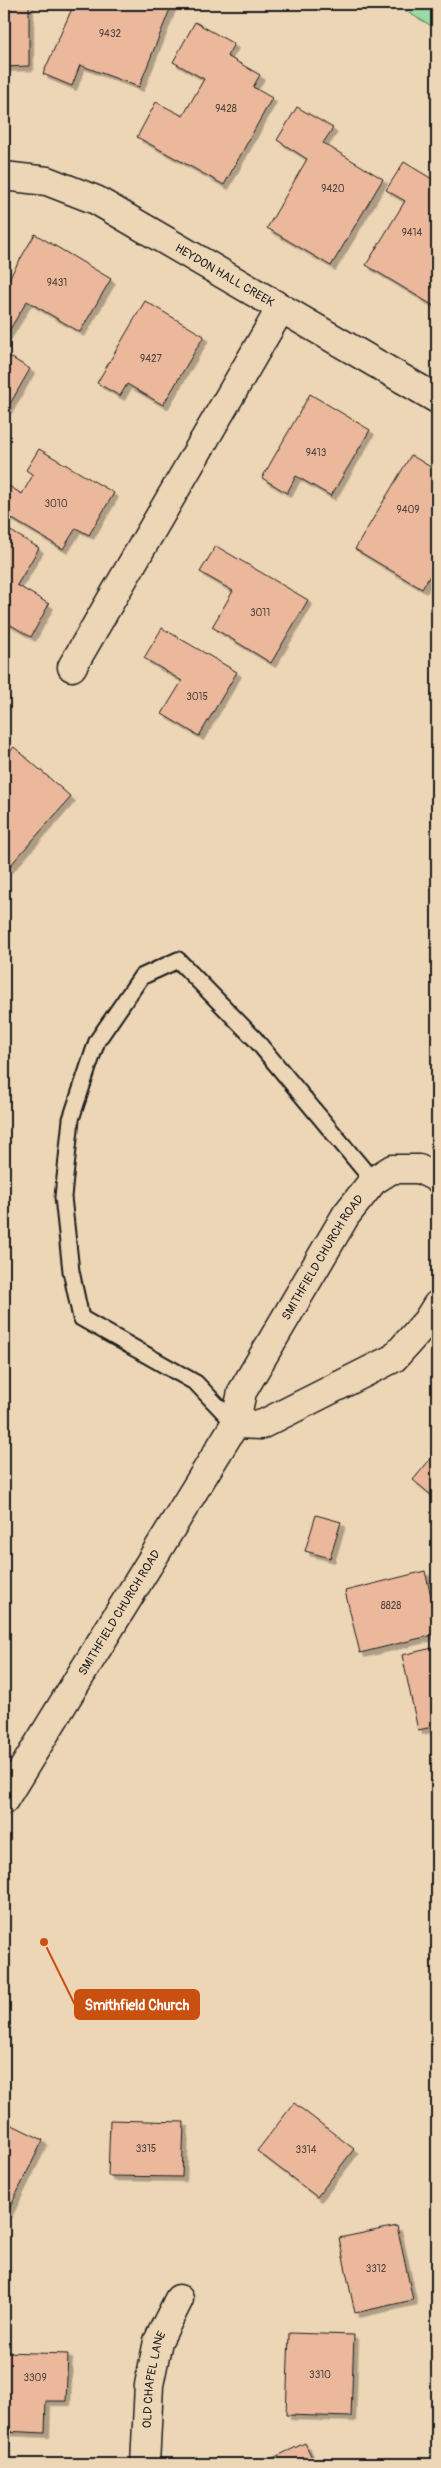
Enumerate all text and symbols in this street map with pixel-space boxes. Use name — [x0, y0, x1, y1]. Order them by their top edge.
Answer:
house number: 9432 — [99, 28, 121, 40]
house number: 9428 — [215, 103, 237, 115]
house number: 9420 — [321, 183, 345, 195]
house number: 9414 — [402, 227, 423, 239]
street label: HEYDON HALL CREEK — [172, 240, 277, 310]
house number: 9431 — [47, 277, 67, 289]
house number: 9427 — [140, 353, 163, 365]
house number: 9413 — [306, 447, 327, 459]
house number: 3010 — [44, 498, 68, 510]
house number: 9409 — [397, 504, 419, 516]
house number: 3011 — [250, 607, 270, 619]
house number: 3015 — [186, 691, 208, 703]
street label: SMITHFIELD CHURCH ROAD — [278, 1191, 367, 1323]
street label: SMITHFIELD CHURCH ROAD — [75, 1547, 164, 1678]
house number: 8828 — [381, 1600, 401, 1612]
callout: Smithfield Church — [75, 1990, 199, 2019]
text: Smithfield Church — [85, 1997, 190, 2014]
house number: 3315 — [136, 2143, 156, 2155]
house number: 3314 — [296, 2144, 317, 2156]
house number: 3312 — [366, 2263, 387, 2275]
street label: OLD CHAPEL LANE — [139, 2328, 169, 2429]
house number: 3310 — [309, 2369, 331, 2381]
house number: 3309 — [23, 2372, 47, 2384]

